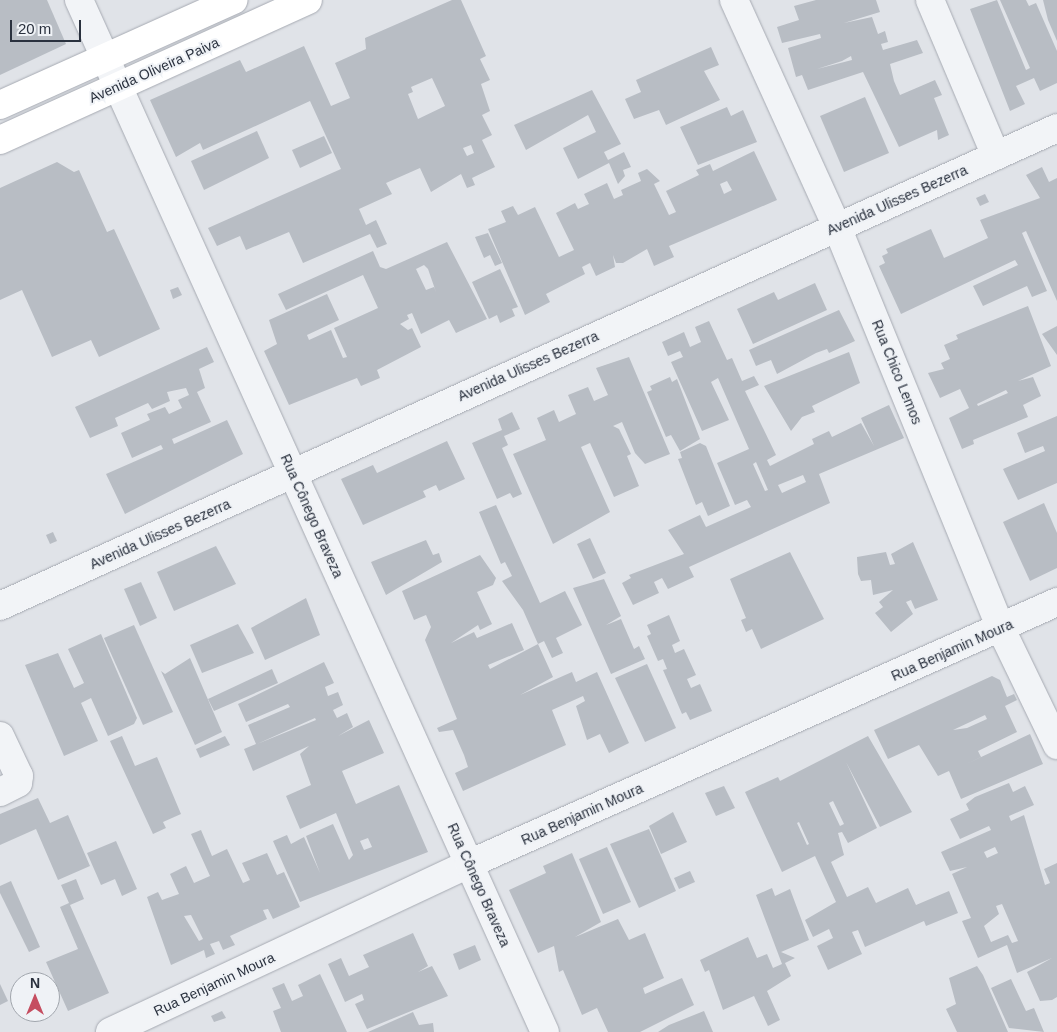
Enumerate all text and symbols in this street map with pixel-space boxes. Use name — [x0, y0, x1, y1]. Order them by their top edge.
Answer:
scale bar — [12, 10, 84, 42]
text: 20 m — [18, 20, 51, 37]
street label: Avenida Oliveira Paiva — [86, 34, 222, 106]
street label: Avenida Ulisses Bezerra — [824, 161, 970, 239]
street label: Rua Chico Lemos — [868, 317, 926, 427]
street label: Avenida Ulisses Bezerra — [455, 327, 601, 405]
street label: Rua Cônego Braveza — [277, 451, 347, 581]
street label: Avenida Ulisses Bezerra — [87, 495, 233, 573]
street label: Rua Benjamin Moura — [889, 616, 1015, 684]
street label: Rua Benjamin Moura — [519, 780, 645, 848]
street label: Rua Cônego Braveza — [444, 820, 514, 950]
street label: Rua Benjamin Moura — [151, 949, 277, 1019]
north arrow — [10, 972, 60, 1022]
text: N — [30, 975, 40, 991]

